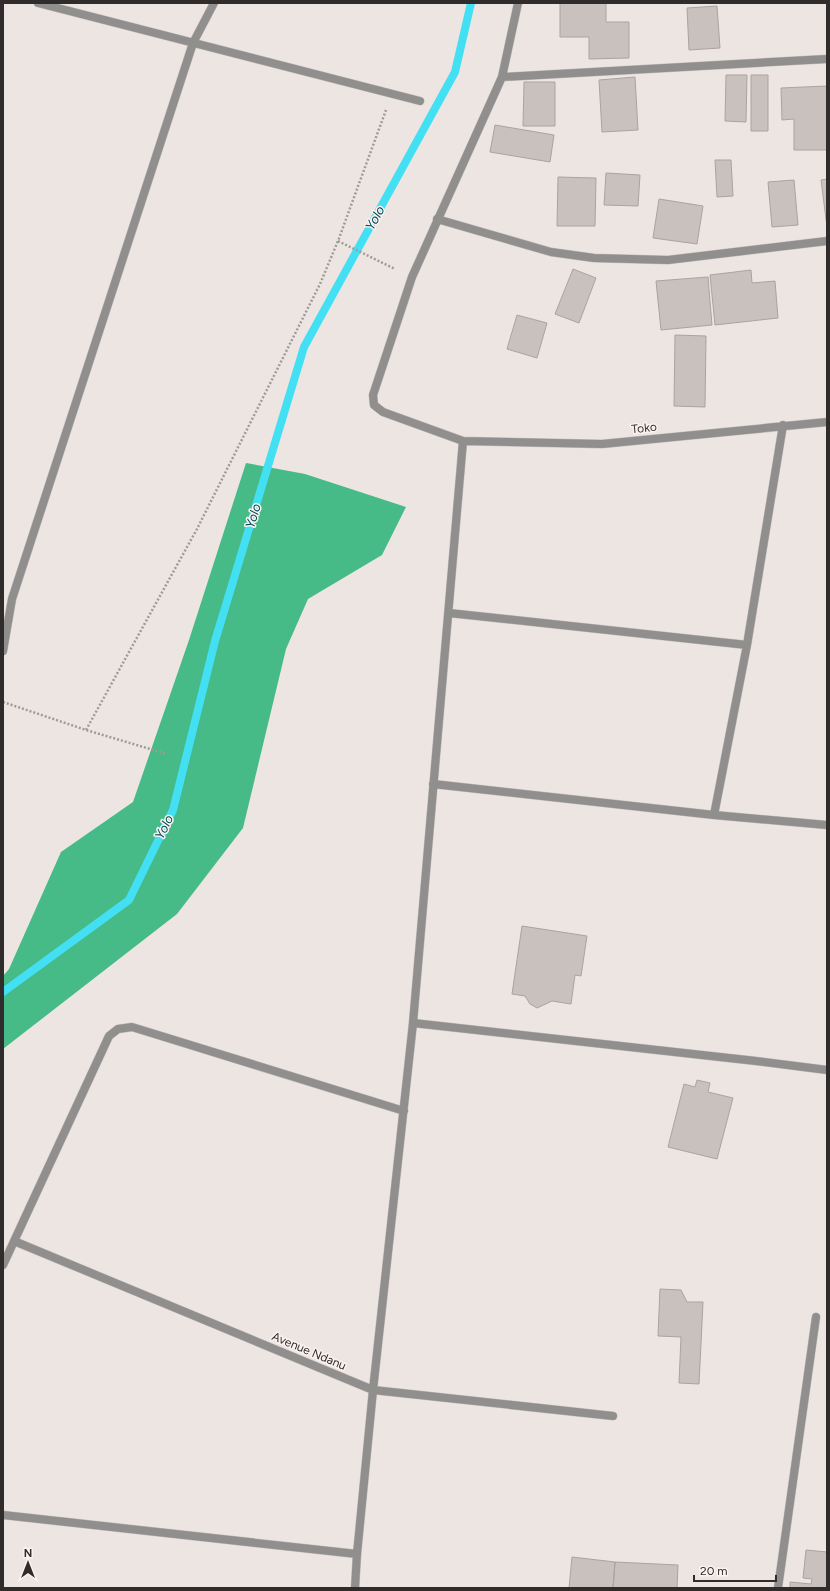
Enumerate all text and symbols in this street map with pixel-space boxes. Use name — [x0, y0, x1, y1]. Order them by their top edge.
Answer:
water label: Yolo — [362, 203, 388, 233]
street label: Toko — [631, 420, 657, 436]
water label: Yolo — [242, 501, 264, 530]
water label: Yolo — [152, 812, 176, 842]
street label: Avenue Ndanu — [270, 1329, 348, 1373]
north arrow — [8, 1543, 48, 1583]
text: N — [24, 1547, 32, 1560]
scale bar — [694, 1557, 776, 1583]
text: 20 m — [700, 1564, 728, 1578]

